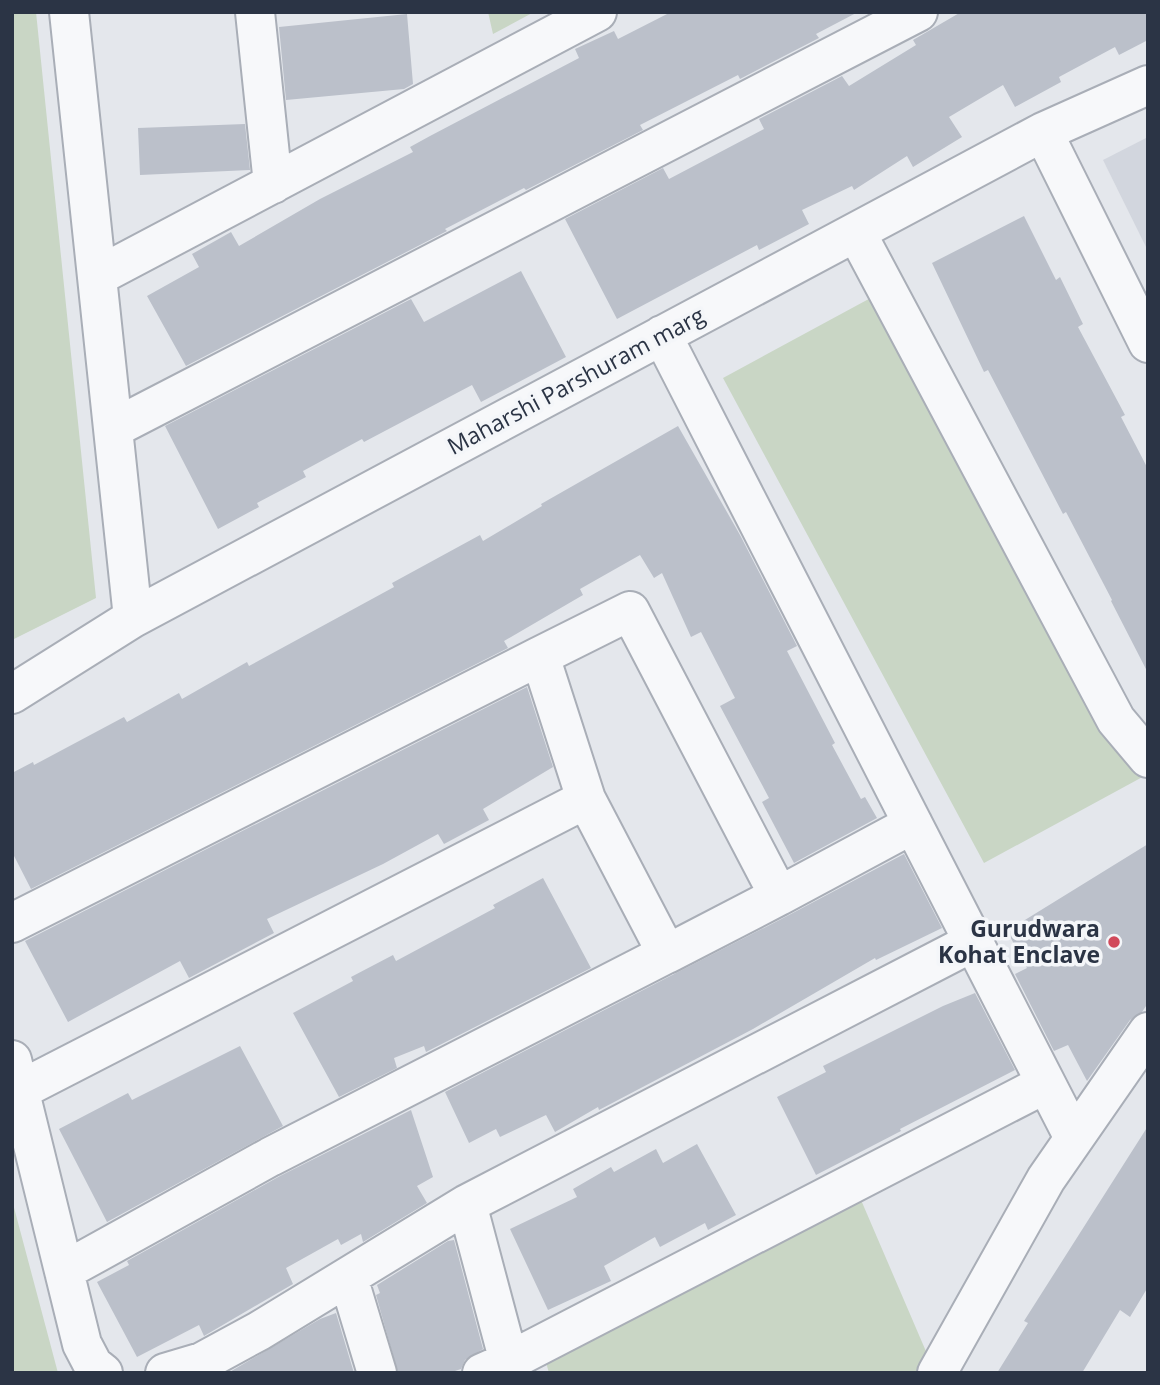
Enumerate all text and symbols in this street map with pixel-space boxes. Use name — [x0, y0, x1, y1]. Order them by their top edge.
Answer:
street label: Maharshi Parshuram marg — [441, 298, 710, 462]
place label: Gurudwara Kohat Enclave — [938, 912, 1100, 970]
marker: Gurudwara Kohat Enclave — [1106, 934, 1122, 950]

